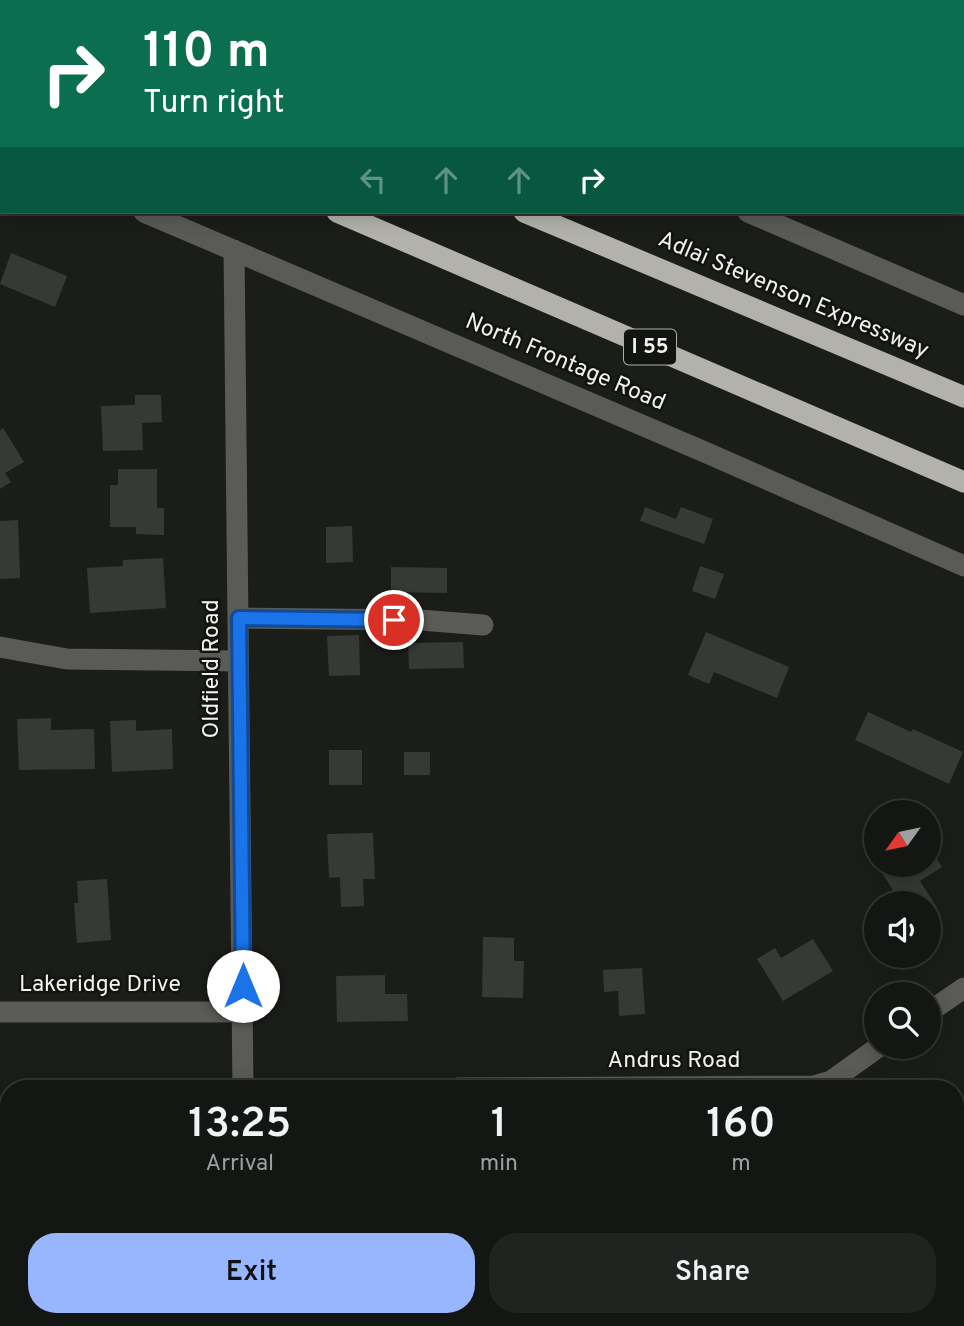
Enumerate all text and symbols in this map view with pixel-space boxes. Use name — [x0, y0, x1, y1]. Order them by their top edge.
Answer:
text: 110 m — [143, 23, 270, 85]
icon: right — [28, 28, 119, 119]
text: Turn right — [143, 84, 285, 124]
icon: left — [354, 161, 392, 199]
icon: ahead — [427, 161, 465, 199]
icon: ahead — [500, 161, 538, 199]
icon: right — [573, 161, 611, 199]
street label: Adlai Stevenson Expressway — [653, 226, 933, 366]
street label: North Frontage Road — [461, 308, 669, 418]
road number: I 55 — [624, 330, 676, 364]
pin — [364, 590, 424, 650]
street label: Oldfield Road — [198, 599, 227, 739]
icon: arrive — [375, 601, 413, 639]
north arrow — [864, 800, 942, 877]
map controls — [864, 800, 941, 1059]
button: sound — [864, 891, 941, 968]
position arrow — [206, 949, 280, 1023]
street label: Lakeridge Drive — [19, 971, 181, 1000]
button: search — [864, 982, 941, 1059]
street label: Andrus Road — [608, 1047, 740, 1076]
text: 13:25 — [188, 1099, 291, 1152]
text: 1 — [491, 1099, 507, 1152]
text: 160 — [706, 1099, 776, 1152]
text: Arrival — [206, 1150, 274, 1179]
text: min — [480, 1150, 518, 1179]
text: m — [731, 1150, 751, 1179]
button: Exit — [28, 1233, 475, 1313]
button: Share — [489, 1233, 936, 1313]

